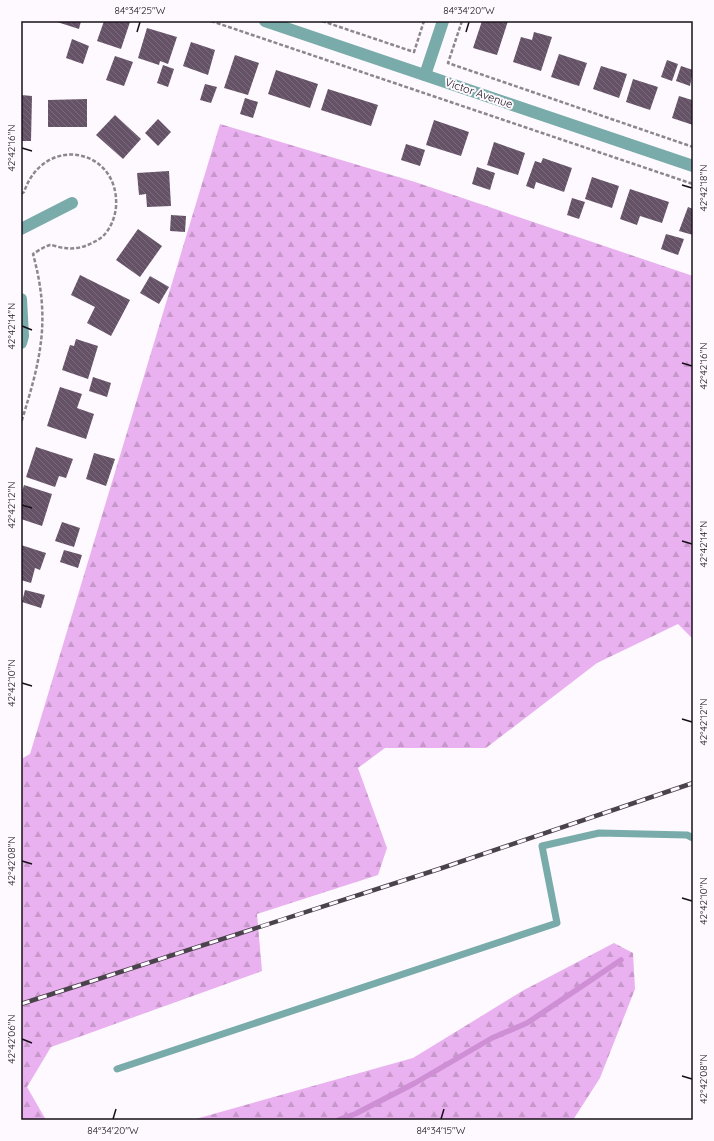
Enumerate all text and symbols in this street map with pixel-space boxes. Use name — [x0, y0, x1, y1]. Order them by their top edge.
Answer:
text: 84°34'25"W — [115, 4, 166, 17]
text: 84°34'20"W — [443, 4, 495, 17]
street label: Victor Avenue — [443, 75, 515, 111]
text: 42°42'16"N — [5, 124, 18, 172]
text: 42°42'18"N — [697, 164, 710, 212]
text: 42°42'14"N — [5, 303, 18, 349]
text: 42°42'16"N — [697, 342, 710, 390]
text: 42°42'12"N — [5, 481, 18, 529]
text: 42°42'14"N — [697, 521, 710, 567]
text: 42°42'10"N — [5, 659, 18, 707]
text: 42°42'12"N — [697, 698, 710, 746]
text: 42°42'08"N — [5, 836, 18, 886]
text: 42°42'10"N — [697, 877, 710, 925]
text: 42°42'06"N — [5, 1014, 18, 1064]
text: 42°42'08"N — [697, 1054, 710, 1104]
text: 84°34'20"W — [87, 1124, 139, 1137]
text: 84°34'15"W — [416, 1124, 466, 1137]

